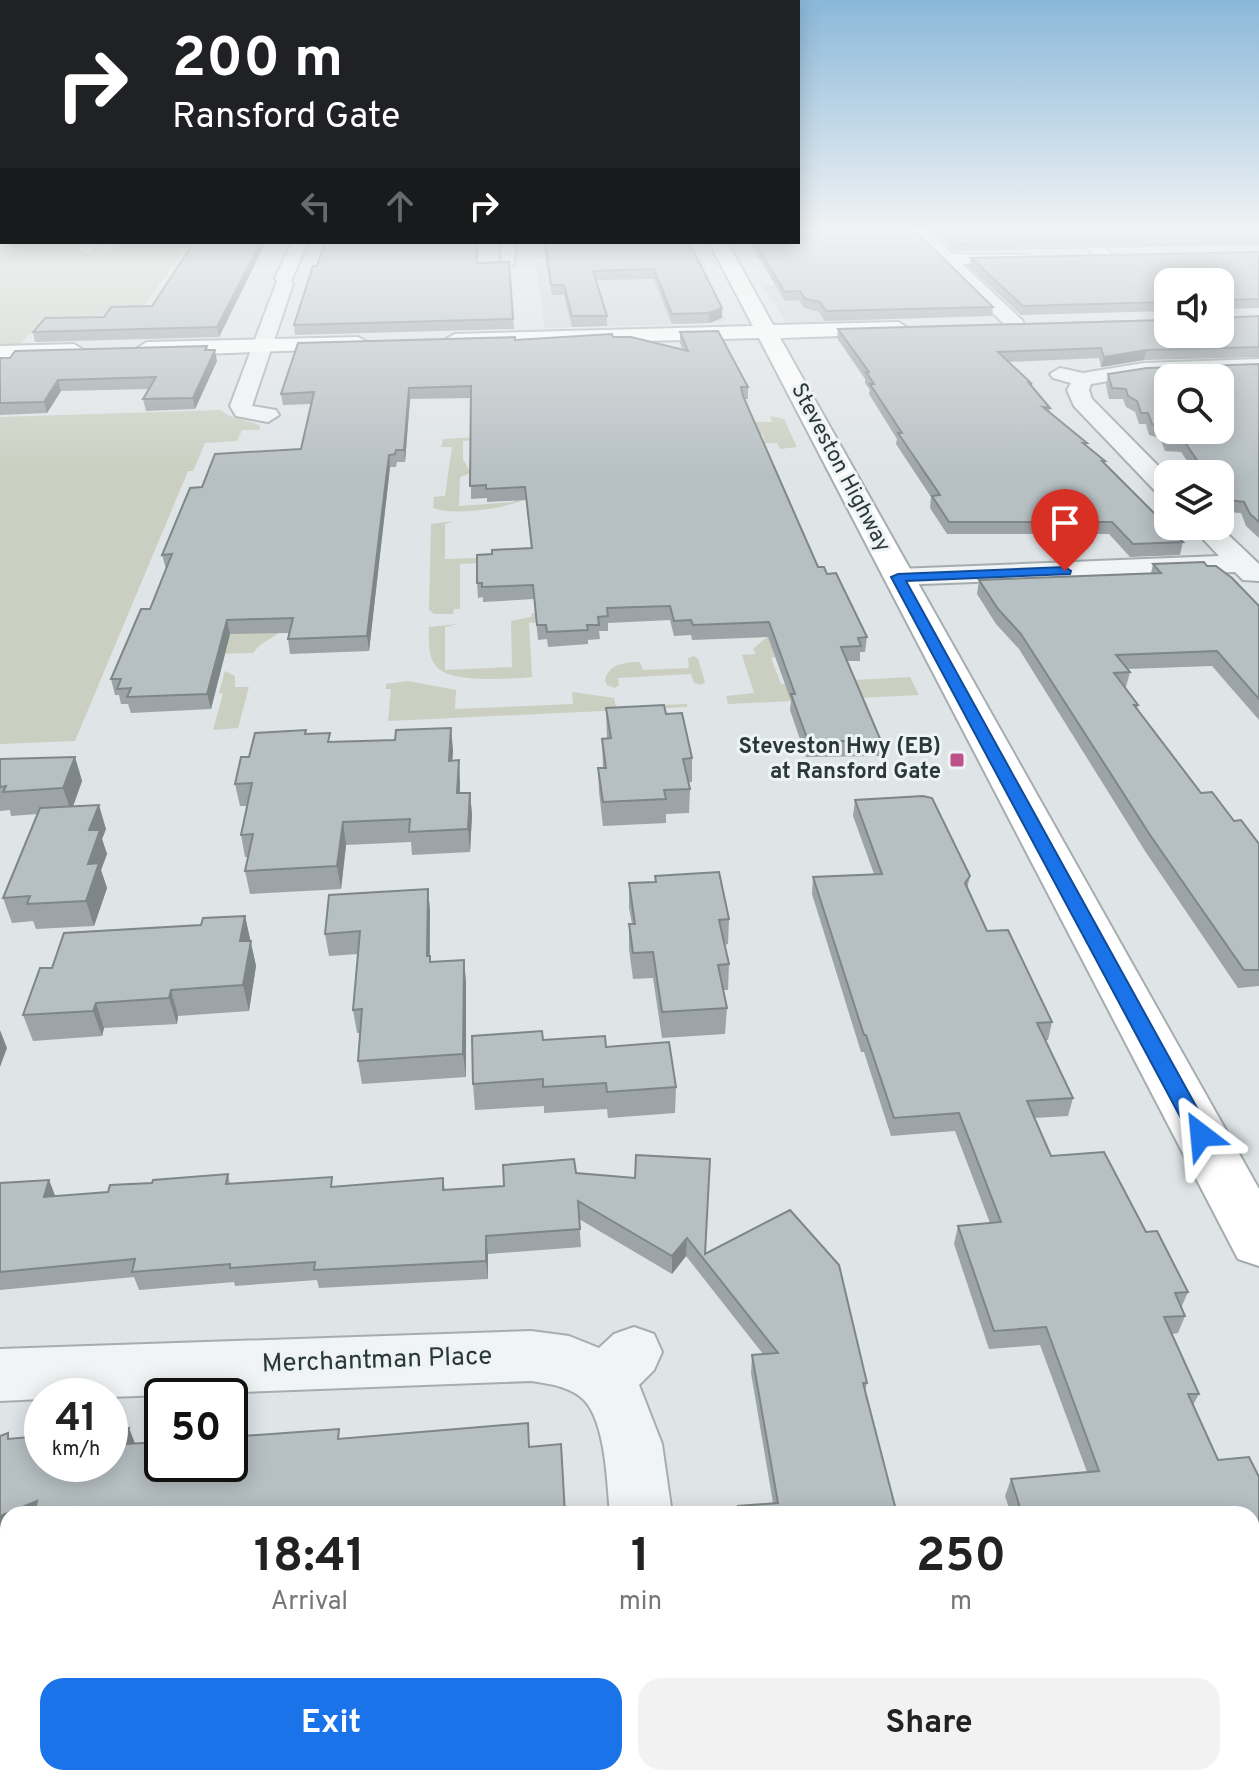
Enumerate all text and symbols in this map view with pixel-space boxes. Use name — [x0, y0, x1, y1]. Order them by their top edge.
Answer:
text: 200 m — [172, 26, 343, 96]
icon: right — [40, 32, 144, 136]
text: Ransford Gate — [172, 95, 400, 141]
icon: left — [294, 184, 338, 228]
icon: ahead — [378, 184, 422, 228]
icon: right — [462, 184, 506, 228]
map controls — [1154, 268, 1234, 540]
button: sound — [1154, 268, 1234, 348]
button: search — [1154, 364, 1234, 444]
street label: Steveston Highway — [784, 379, 896, 557]
button: layers — [1154, 460, 1234, 540]
pin — [1031, 489, 1099, 571]
icon: arrive — [1043, 501, 1087, 545]
place label: Steveston Hwy (EB) at Ransford Gate — [738, 734, 941, 786]
marker: Steveston Hwy (EB) at Ransford Gate — [948, 751, 966, 769]
position arrow — [1159, 1093, 1243, 1177]
street label: Merchantman Place — [261, 1340, 493, 1382]
speed limit sign: 50 — [144, 1378, 248, 1482]
text: 41 — [55, 1395, 97, 1445]
text: km/h — [52, 1437, 100, 1463]
text: 18:41 — [254, 1528, 365, 1588]
text: 1 — [631, 1528, 650, 1588]
text: 250 — [916, 1528, 1006, 1588]
text: Arrival — [271, 1586, 348, 1619]
text: min — [619, 1586, 662, 1619]
text: m — [950, 1586, 972, 1619]
button: Exit — [40, 1678, 622, 1770]
button: Share — [638, 1678, 1220, 1770]

